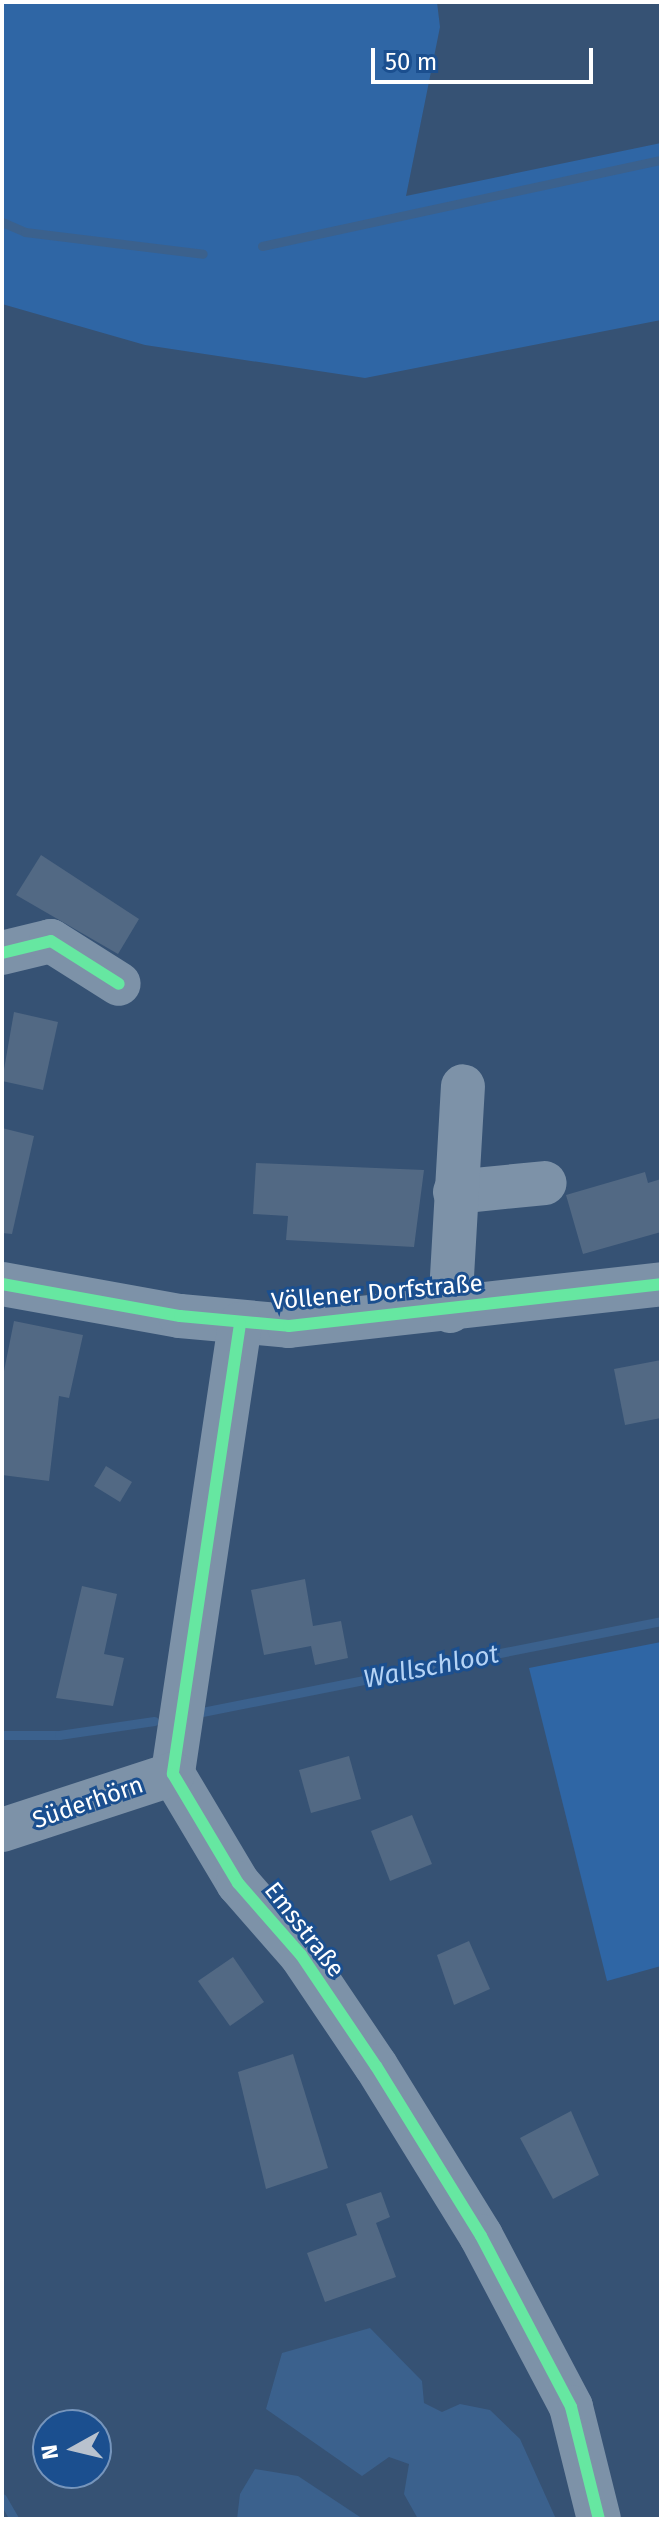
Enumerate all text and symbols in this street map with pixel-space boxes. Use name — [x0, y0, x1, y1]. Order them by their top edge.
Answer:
scale bar — [375, 32, 597, 82]
text: 50 m — [385, 48, 437, 76]
street label: Völlener Dorfstraße — [270, 1269, 484, 1317]
water label: Wallschloot — [361, 1639, 501, 1695]
street label: Süderhörn — [29, 1771, 147, 1835]
street label: Emsstraße — [258, 1877, 350, 1983]
north arrow — [32, 2409, 112, 2489]
text: N — [35, 2443, 64, 2461]

